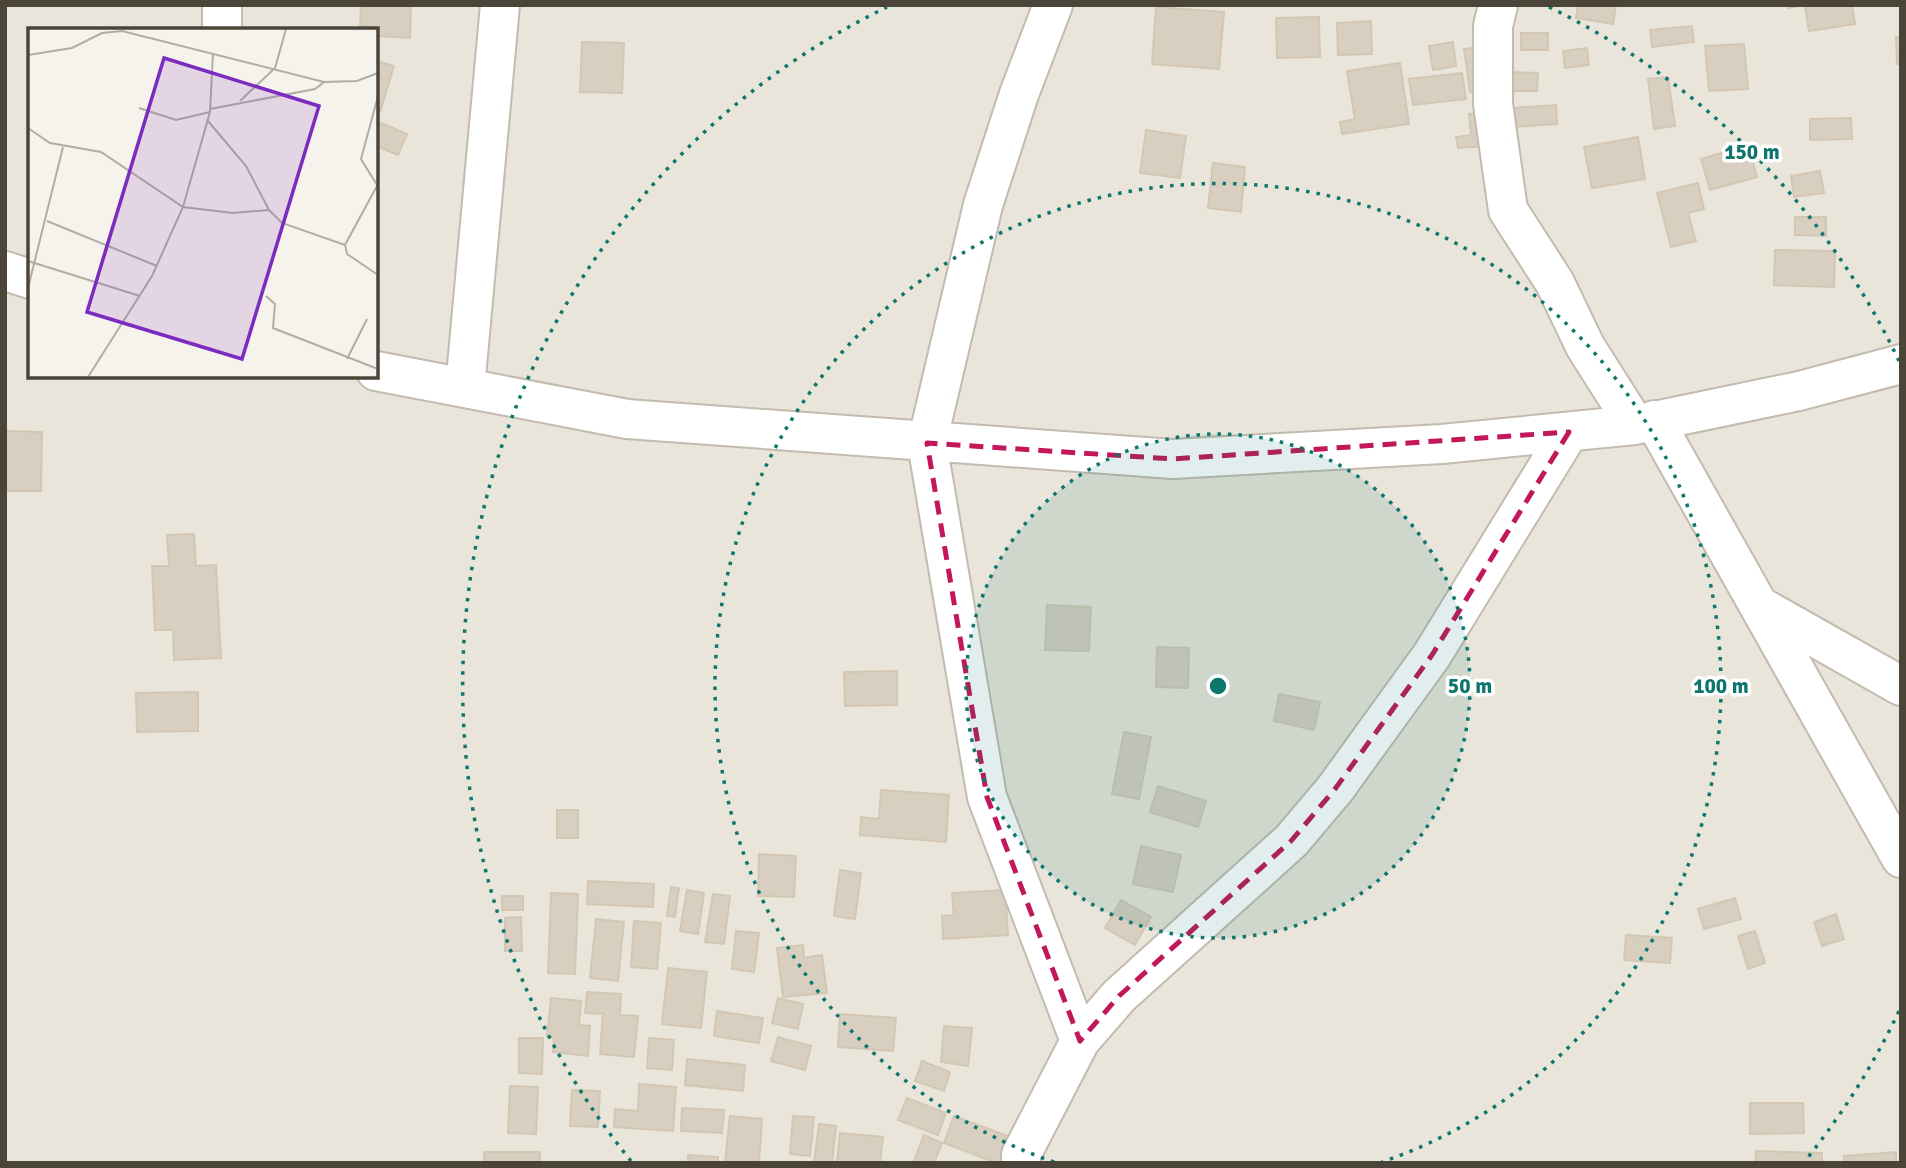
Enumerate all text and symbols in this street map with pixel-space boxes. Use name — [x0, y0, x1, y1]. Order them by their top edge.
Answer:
inset map — [28, 28, 378, 378]
text: 150 m — [1724, 139, 1780, 165]
text: 50 m — [1448, 673, 1492, 699]
text: 100 m — [1693, 673, 1749, 699]
centre of rings — [1206, 674, 1230, 698]

